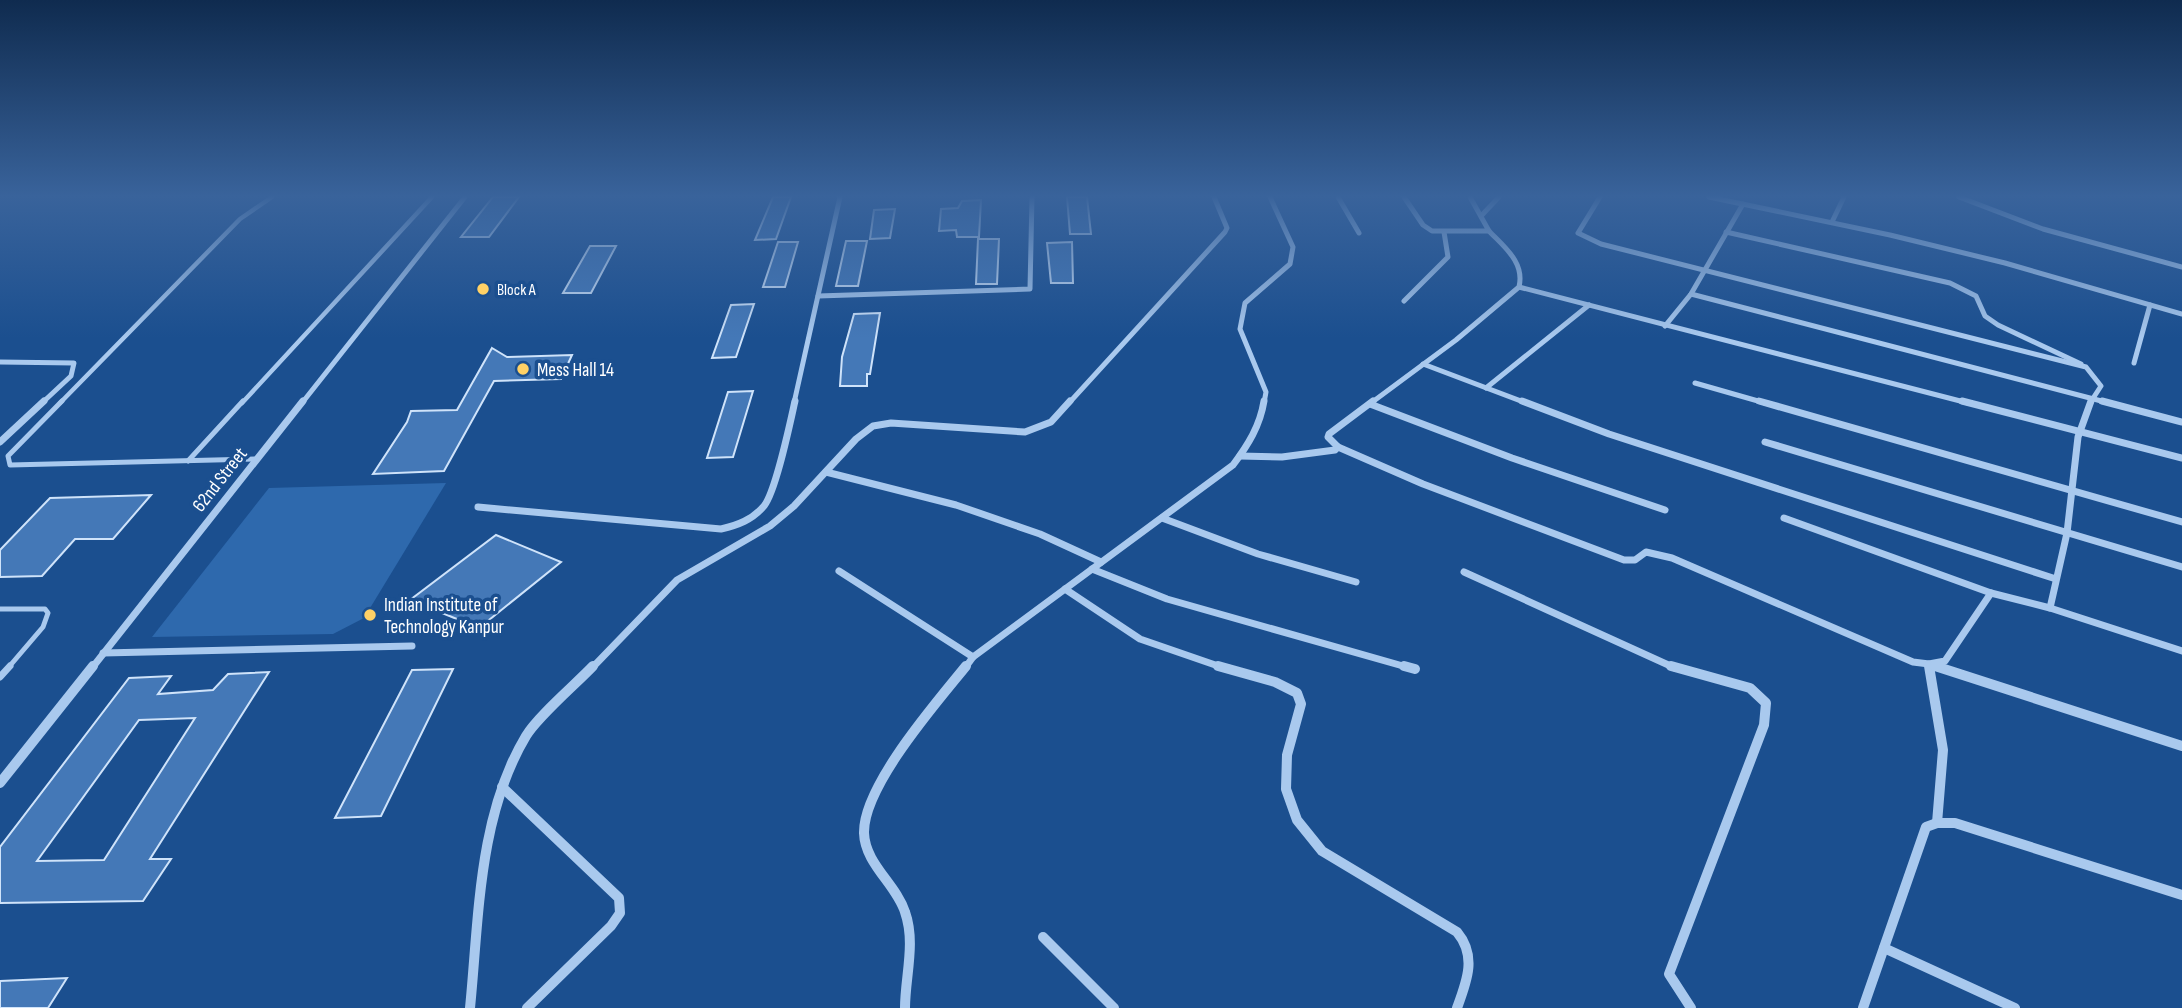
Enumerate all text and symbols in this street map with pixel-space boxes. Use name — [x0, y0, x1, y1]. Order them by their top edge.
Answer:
marker: Block A — [475, 281, 491, 297]
place label: Block A — [497, 281, 536, 300]
place label: Mess Hall 14 — [537, 359, 614, 382]
marker: Mess Hall 14 — [515, 361, 531, 377]
street label: 62nd Street — [188, 443, 253, 517]
place label: Indian Institute of Technology Kanpur — [384, 594, 505, 639]
marker: Indian Institute of Technology Kanpur — [362, 607, 378, 623]

